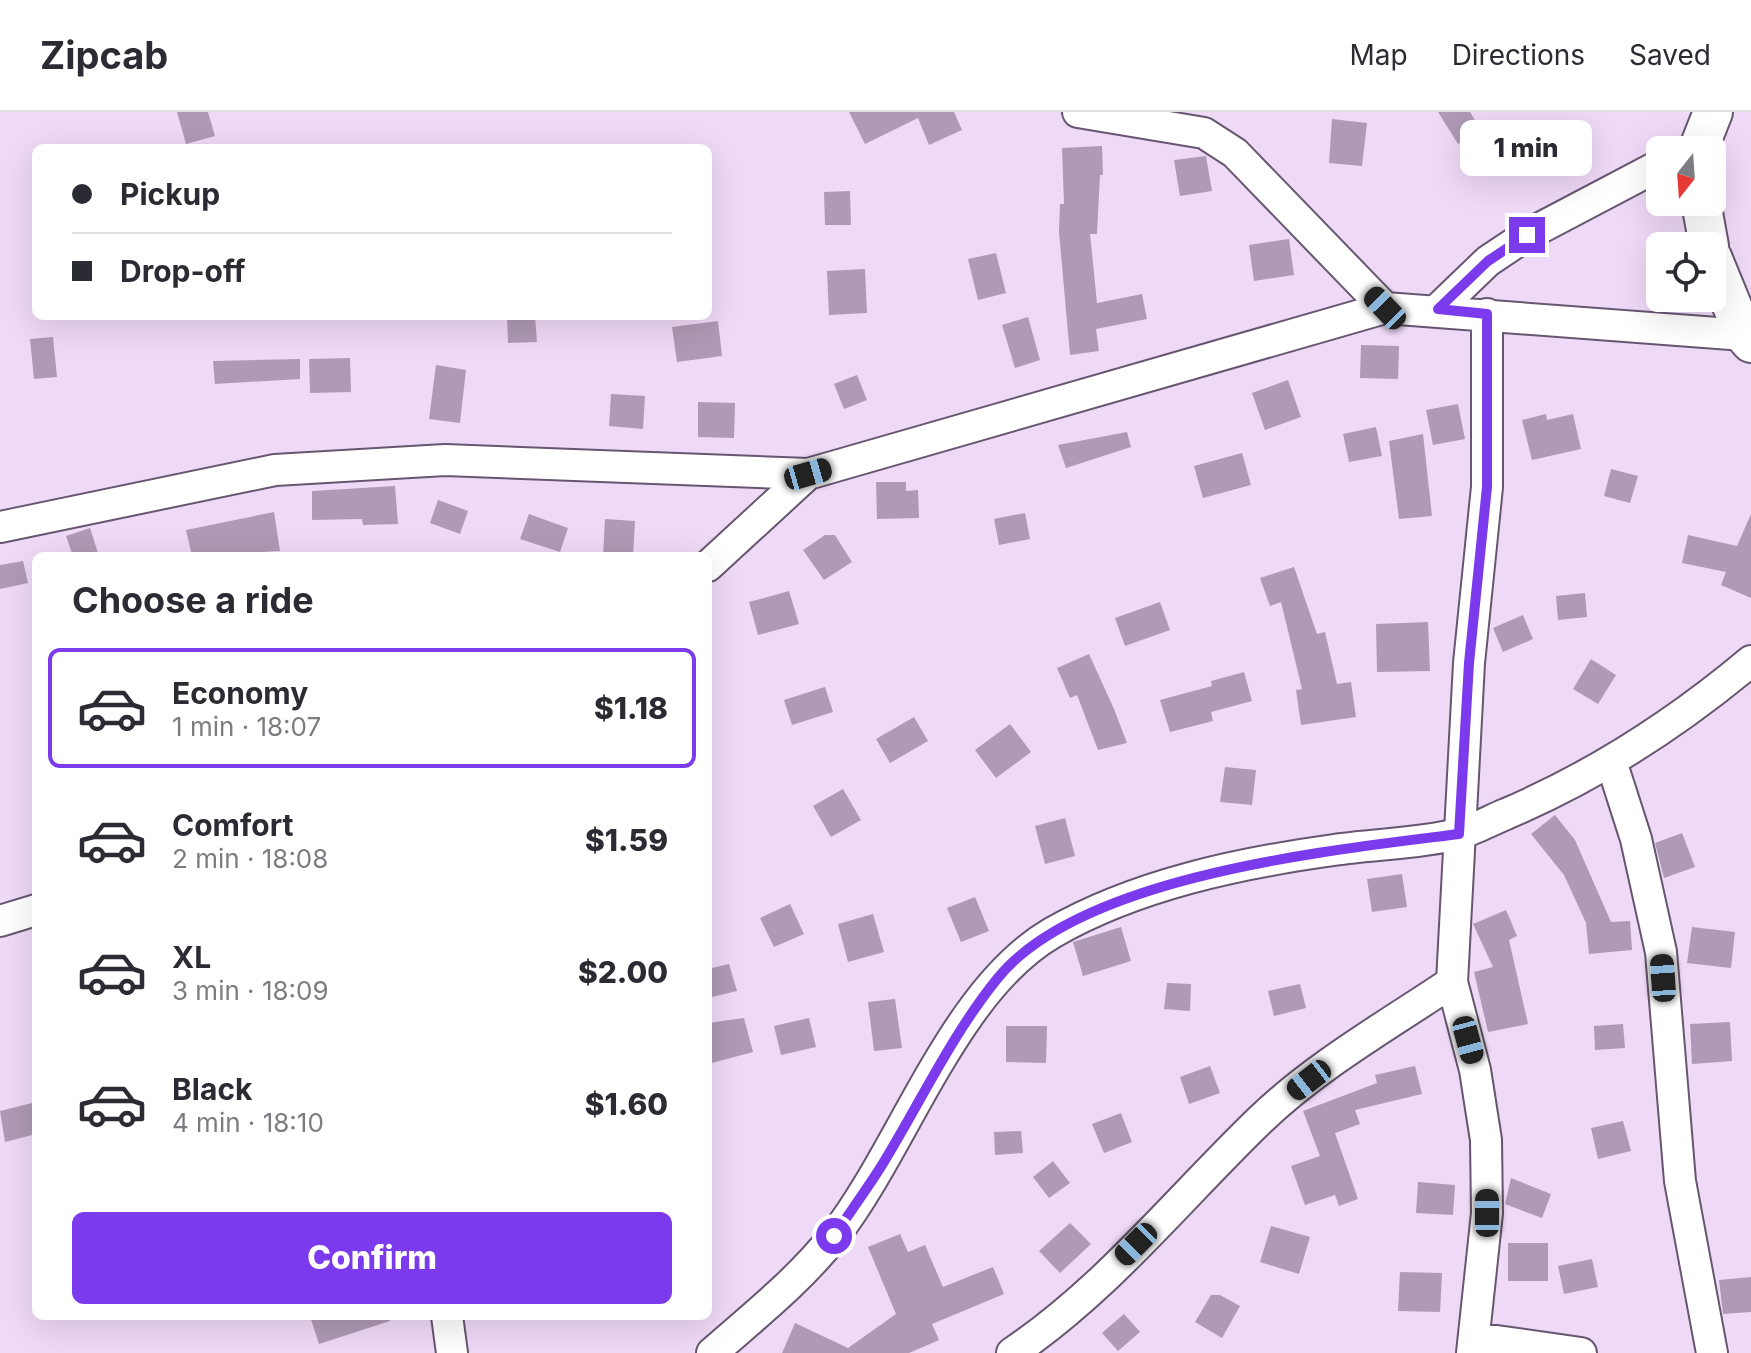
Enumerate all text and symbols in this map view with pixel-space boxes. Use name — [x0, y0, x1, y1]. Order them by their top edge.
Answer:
text: Zipcab — [40, 32, 168, 78]
text: Map — [1349, 38, 1408, 72]
text: Directions — [1452, 38, 1585, 72]
text: Saved — [1629, 38, 1711, 72]
callout: 1 min — [1461, 119, 1593, 175]
text: 1 min — [1493, 132, 1559, 163]
north arrow — [1646, 136, 1726, 216]
map controls — [1646, 136, 1726, 312]
text: Pickup — [120, 176, 220, 212]
route end — [1509, 217, 1545, 253]
button: locate — [1646, 232, 1726, 312]
text: Drop-off — [120, 253, 246, 289]
car — [1360, 282, 1410, 334]
car — [782, 456, 834, 492]
text: Choose a ride — [72, 578, 314, 622]
icon: car — [76, 672, 148, 744]
text: Economy — [172, 675, 308, 711]
text: $1.18 — [594, 690, 668, 726]
text: 1 min · 18:07 — [172, 711, 321, 742]
icon: car — [76, 804, 148, 876]
text: Comfort — [172, 807, 293, 843]
text: $1.59 — [585, 822, 668, 858]
text: 2 min · 18:08 — [172, 843, 328, 874]
icon: car — [76, 936, 148, 1008]
text: XL — [172, 939, 211, 975]
car — [1649, 953, 1677, 1003]
text: $2.00 — [578, 954, 668, 990]
text: 3 min · 18:09 — [172, 975, 329, 1006]
car — [1450, 1014, 1486, 1066]
car — [1283, 1056, 1335, 1104]
icon: car — [76, 1068, 148, 1140]
text: Black — [172, 1071, 252, 1107]
text: $1.60 — [585, 1086, 668, 1122]
text: 4 min · 18:10 — [172, 1107, 324, 1138]
car — [1475, 1189, 1499, 1237]
button: Confirm — [72, 1212, 672, 1304]
route start — [816, 1218, 852, 1254]
car — [1111, 1219, 1161, 1269]

